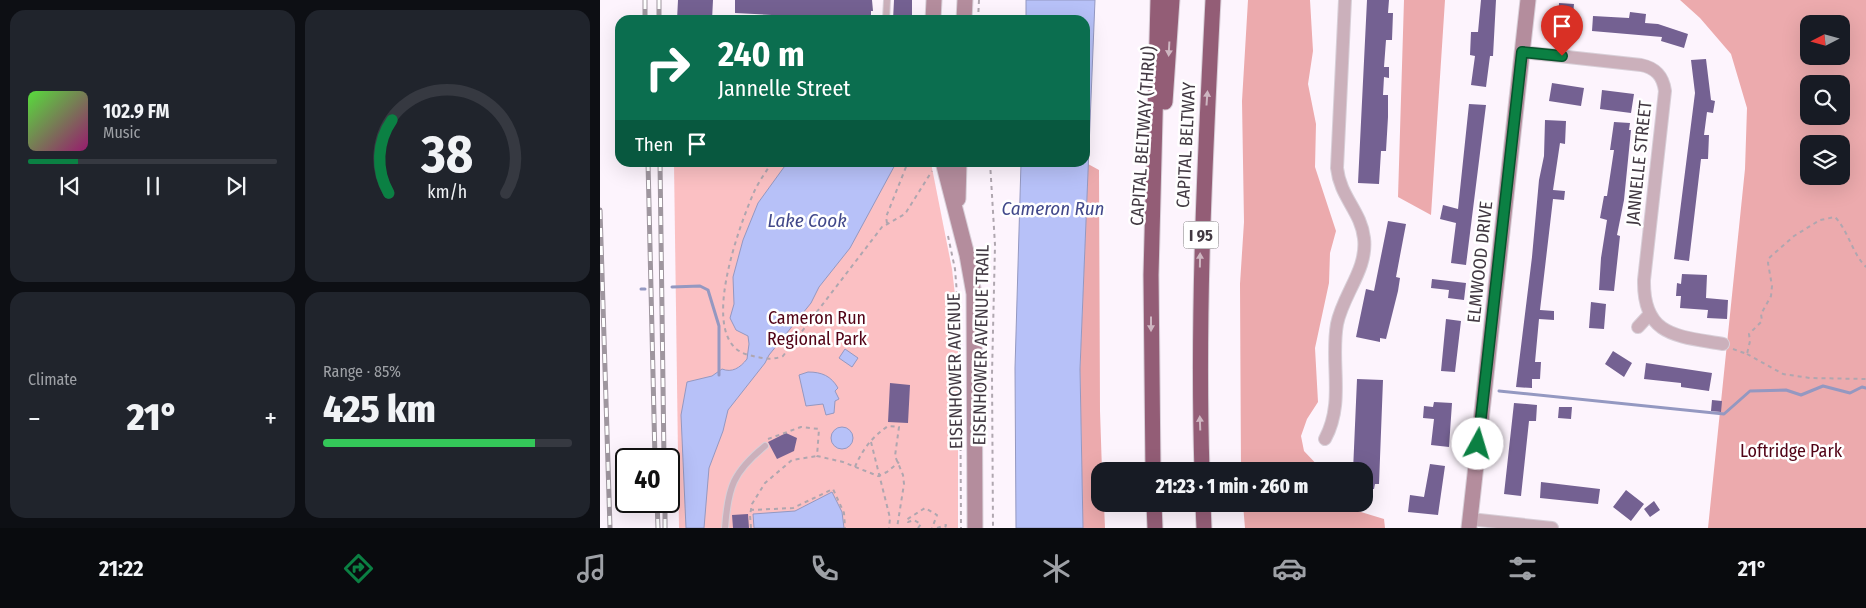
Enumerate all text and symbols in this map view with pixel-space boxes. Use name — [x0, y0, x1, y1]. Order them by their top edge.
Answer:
pin — [1541, 5, 1583, 56]
icon: arrive — [1548, 12, 1576, 40]
north arrow — [1800, 15, 1850, 65]
map controls — [1800, 15, 1850, 185]
text: 240 m — [718, 33, 805, 75]
icon: right — [635, 35, 700, 100]
one-way arrow — [1164, 41, 1172, 57]
street label: CAPITAL BELTWAY (THRU) — [1126, 45, 1160, 227]
text: Jannelle Street — [718, 75, 851, 102]
button: search — [1800, 75, 1850, 125]
street label: CAPITAL BELTWAY — [1172, 81, 1200, 208]
one-way arrow — [1203, 89, 1211, 105]
street label: JANNELLE STREET — [1622, 99, 1657, 226]
text: 102.9 FM — [103, 100, 169, 123]
text: Music — [103, 123, 140, 142]
text: 38 — [420, 123, 474, 186]
icon: arrive — [683, 130, 711, 158]
text: Then — [635, 133, 673, 156]
button: layers — [1800, 135, 1850, 185]
icon: previous — [56, 172, 84, 200]
icon: pause — [139, 172, 167, 200]
icon: next — [222, 172, 250, 200]
text: km/h — [428, 181, 467, 203]
water label: Cameron Run — [1002, 197, 1104, 220]
street label: ELMWOOD DRIVE — [1463, 200, 1497, 324]
water label: Lake Cook — [767, 209, 847, 232]
road number: I 95 — [1184, 222, 1218, 248]
street label: EISENHOWER AVENUE TRAIL — [968, 244, 994, 446]
one-way arrow — [1197, 252, 1205, 268]
street label: EISENHOWER AVENUE — [943, 293, 967, 449]
park label: Cameron Run Regional Park — [767, 307, 868, 350]
one-way arrow — [1148, 316, 1156, 332]
text: Range · 85% — [323, 362, 401, 381]
text: Climate — [28, 370, 77, 389]
text: 425 km — [323, 386, 436, 432]
text: 21° — [127, 394, 178, 440]
text: − — [28, 402, 41, 435]
text: + — [264, 402, 277, 435]
one-way arrow — [1196, 414, 1204, 430]
position arrow — [1451, 417, 1503, 469]
park label: Loftridge Park — [1740, 440, 1843, 462]
speed limit sign: 40 — [615, 448, 680, 513]
text: 21:23 · 1 min · 260 m — [1156, 475, 1308, 498]
icon: directions — [341, 551, 376, 586]
icon: music — [574, 551, 609, 586]
icon: phone — [807, 551, 842, 586]
icon: climate — [1039, 551, 1074, 586]
icon: car — [1272, 551, 1307, 586]
icon: filters — [1505, 551, 1540, 586]
text: 21:22 — [99, 555, 143, 582]
text: 21° — [1738, 555, 1767, 582]

